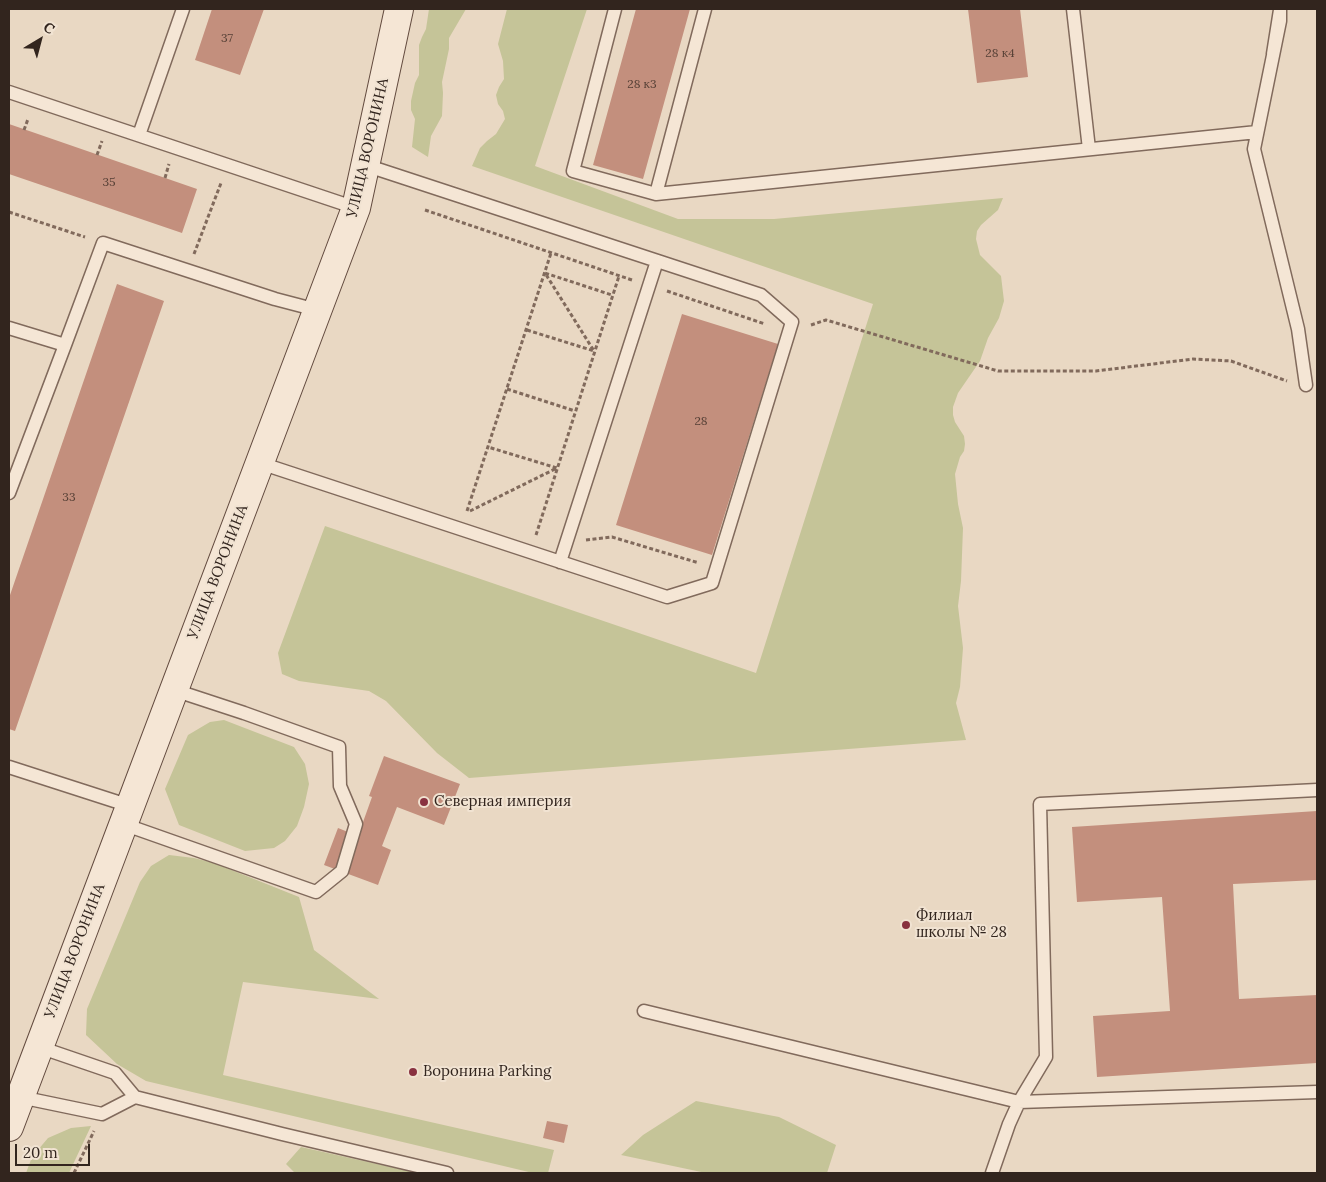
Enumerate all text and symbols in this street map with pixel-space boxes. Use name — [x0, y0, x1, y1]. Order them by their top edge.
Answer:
north arrow — [15, 15, 65, 65]
text: С — [40, 18, 58, 38]
house number: 37 — [221, 32, 233, 46]
house number: 28 к4 — [985, 47, 1015, 61]
street label: УЛИЦА ВОРОНИНА — [343, 76, 393, 220]
house number: 28 к3 — [627, 78, 657, 92]
house number: 35 — [102, 176, 116, 190]
house number: 28 — [694, 415, 708, 429]
house number: 33 — [62, 491, 76, 505]
street label: УЛИЦА ВОРОНИНА — [184, 502, 252, 642]
place label: Северная империя — [434, 793, 571, 811]
marker: Северная империя — [418, 796, 430, 808]
street label: УЛИЦА ВОРОНИНА — [41, 881, 109, 1021]
place label: Филиал школы № 28 — [916, 907, 1007, 942]
marker: Филиал школы № 28 — [900, 919, 912, 931]
place label: Воронина Parking — [423, 1063, 551, 1081]
marker: Воронина Parking — [407, 1066, 419, 1078]
scale bar — [18, 1134, 92, 1166]
text: 20 m — [23, 1143, 58, 1162]

